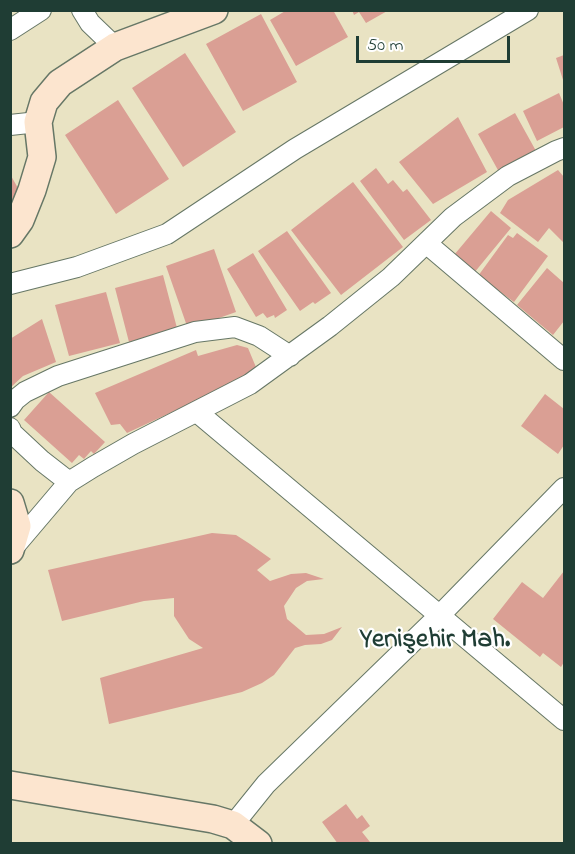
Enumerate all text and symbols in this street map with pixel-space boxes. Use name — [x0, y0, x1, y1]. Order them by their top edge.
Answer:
scale bar — [359, 24, 514, 62]
text: 50 m — [367, 33, 404, 59]
district label: Yenişehir Mah. — [360, 626, 510, 658]

